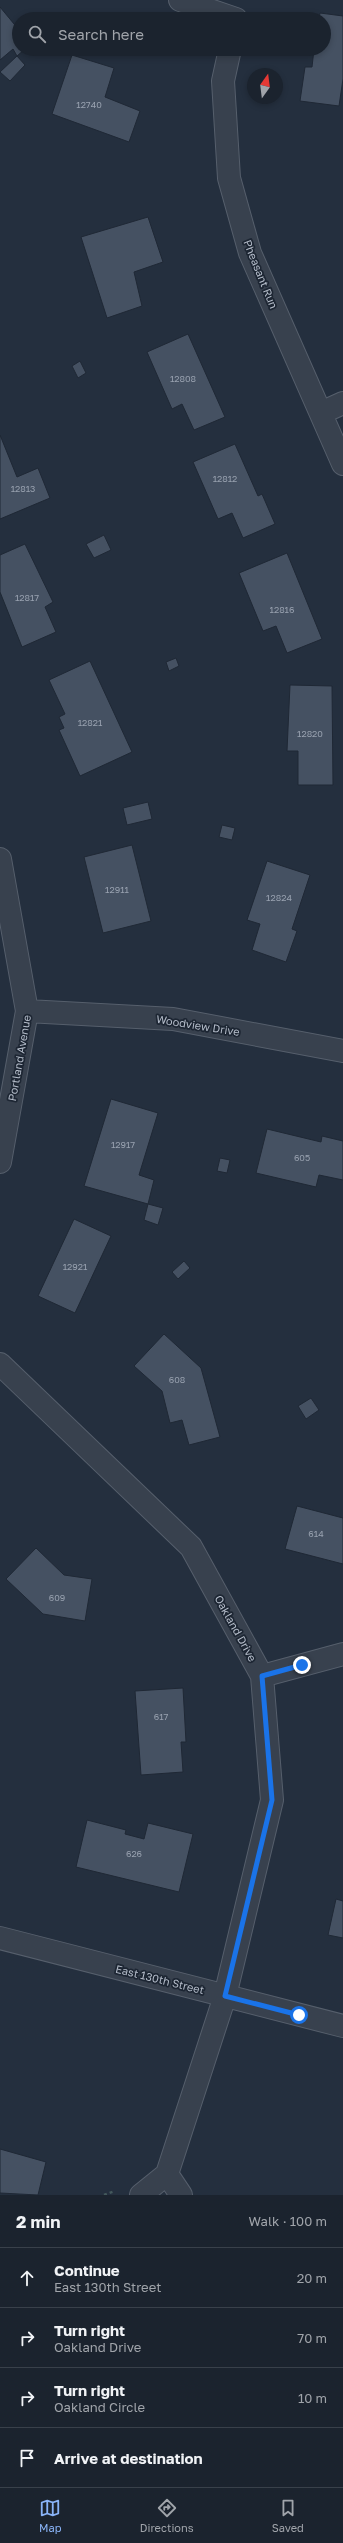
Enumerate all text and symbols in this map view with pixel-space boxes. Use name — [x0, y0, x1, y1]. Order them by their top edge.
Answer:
search box — [12, 12, 331, 56]
icon: search — [26, 23, 48, 45]
text: Search here — [58, 25, 144, 43]
north arrow — [247, 68, 283, 104]
house number: 12740 — [76, 99, 102, 110]
street label: Pheasant Run — [241, 238, 281, 310]
house number: 12808 — [170, 373, 196, 384]
house number: 12812 — [213, 473, 237, 484]
house number: 12813 — [11, 483, 35, 494]
house number: 12817 — [15, 592, 39, 603]
house number: 12816 — [270, 604, 294, 615]
house number: 12821 — [78, 717, 103, 728]
house number: 12820 — [297, 728, 323, 739]
house number: 12911 — [105, 884, 130, 895]
house number: 12824 — [266, 892, 292, 903]
street label: Woodview Drive — [155, 1012, 241, 1038]
street label: Portland Avenue — [5, 1014, 33, 1102]
house number: 12917 — [111, 1139, 135, 1150]
house number: 605 — [294, 1152, 310, 1163]
house number: 12921 — [63, 1261, 88, 1272]
house number: 608 — [169, 1374, 185, 1385]
house number: 614 — [308, 1528, 324, 1539]
house number: 609 — [49, 1592, 65, 1603]
street label: Oakland Drive — [212, 1593, 260, 1663]
route end — [293, 1656, 311, 1674]
house number: 617 — [154, 1711, 169, 1722]
house number: 626 — [126, 1848, 142, 1859]
street label: East 130th Street — [114, 1962, 206, 1996]
route start — [290, 2006, 308, 2024]
text: 2 min — [16, 2211, 60, 2232]
text: Walk · 100 m — [249, 2213, 327, 2229]
text: Continue — [54, 2261, 120, 2279]
icon: ahead — [16, 2267, 38, 2289]
text: 20 m — [297, 2270, 327, 2286]
text: East 130th Street — [54, 2279, 161, 2295]
text: Turn right — [54, 2321, 125, 2339]
icon: right — [16, 2327, 38, 2349]
text: 70 m — [297, 2330, 327, 2346]
text: Oakland Drive — [54, 2339, 141, 2355]
text: Turn right — [54, 2381, 125, 2399]
icon: right — [16, 2387, 38, 2409]
text: 10 m — [298, 2390, 327, 2406]
text: Oakland Circle — [54, 2399, 145, 2415]
icon: arrive — [16, 2447, 38, 2469]
text: Arrive at destination — [54, 2449, 203, 2467]
tab: Map — [39, 2497, 62, 2534]
tab: Directions — [140, 2497, 194, 2534]
tab: Saved — [272, 2497, 304, 2534]

